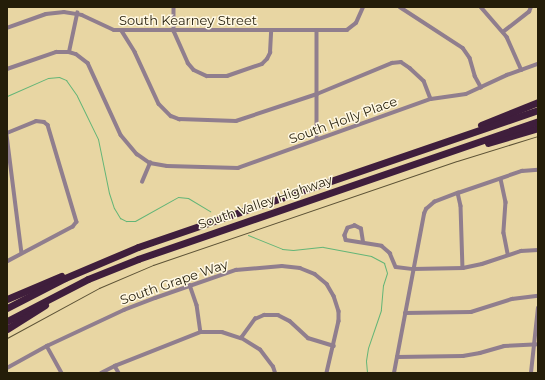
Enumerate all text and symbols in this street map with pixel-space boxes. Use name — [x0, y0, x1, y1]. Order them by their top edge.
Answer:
street label: South Kearney Street — [119, 12, 257, 28]
street label: South Holly Place — [287, 93, 399, 147]
street label: South Valley Highway — [196, 172, 334, 232]
street label: South Grape Way — [118, 256, 230, 308]

